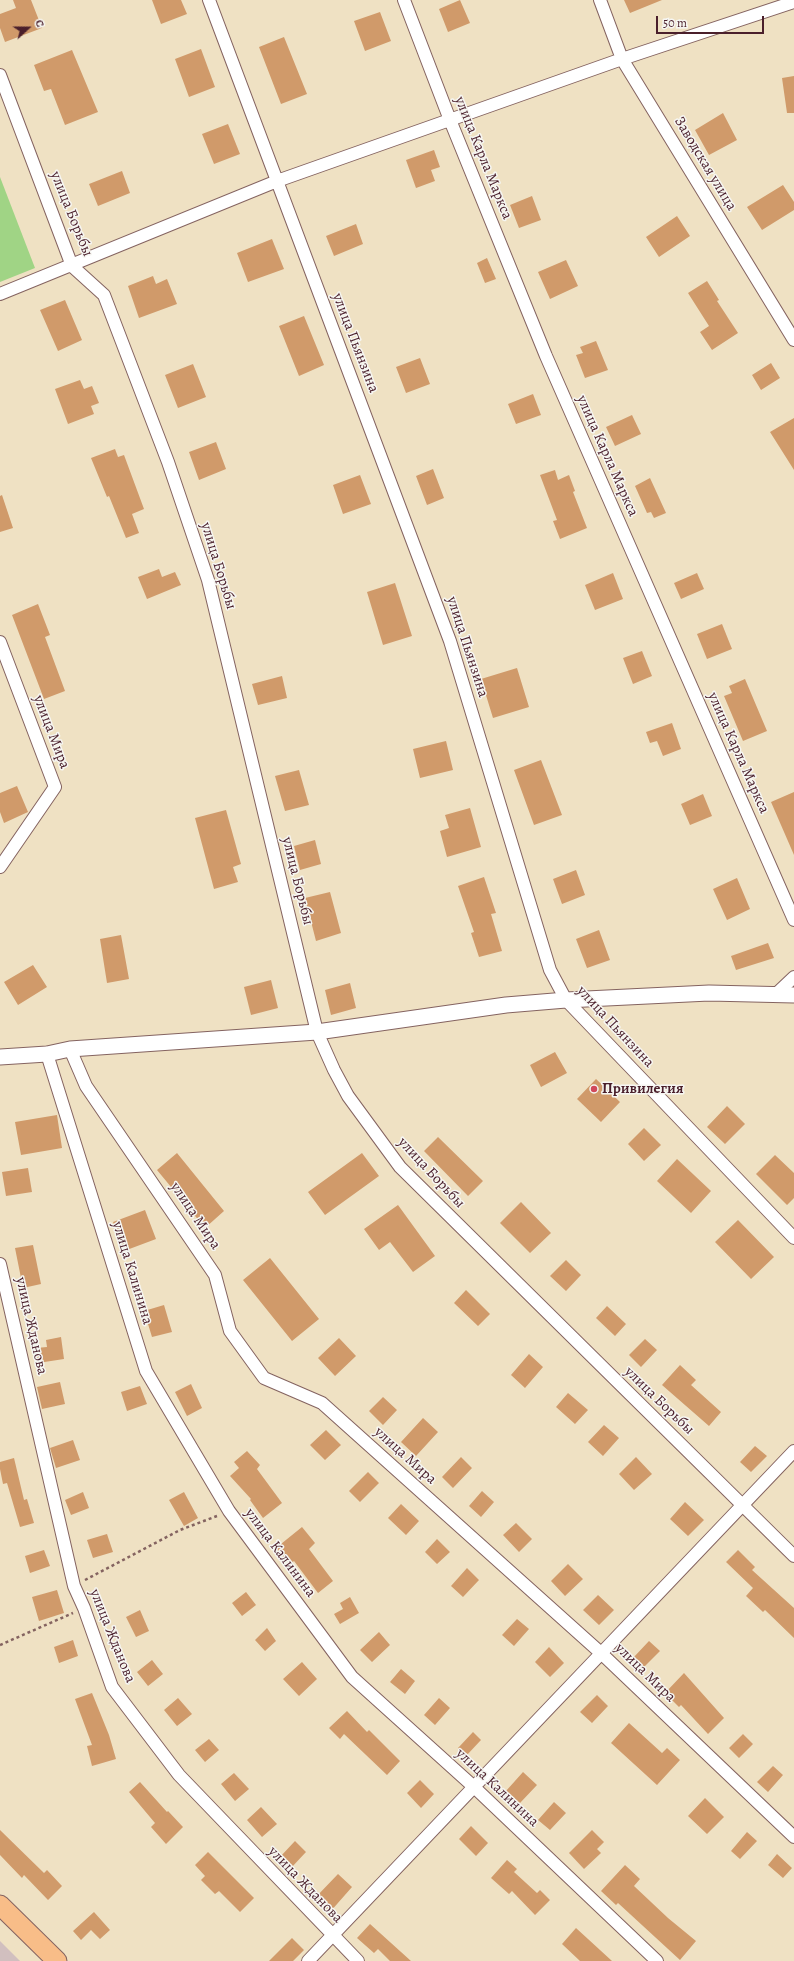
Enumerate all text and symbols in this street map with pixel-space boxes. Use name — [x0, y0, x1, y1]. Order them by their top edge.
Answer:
north arrow — [8, 8, 48, 48]
scale bar — [658, 8, 766, 34]
text: 50 m — [663, 15, 687, 31]
text: С — [31, 18, 48, 29]
street label: улица Карла Маркса — [450, 94, 516, 222]
street label: Заводская улица — [670, 114, 740, 214]
street label: улица Борьбы — [46, 169, 96, 259]
street label: улица Пьянзина — [328, 291, 382, 395]
street label: улица Карла Маркса — [572, 393, 642, 519]
street label: улица Борьбы — [196, 520, 240, 612]
street label: улица Пьянзина — [442, 594, 492, 700]
street label: улица Карла Маркса — [703, 690, 773, 816]
street label: улица Мира — [29, 693, 73, 771]
street label: улица Борьбы — [277, 835, 317, 927]
street label: улица Пьянзина — [573, 982, 657, 1072]
place label: Привилегия — [602, 1080, 684, 1098]
marker: Привилегия — [589, 1084, 599, 1094]
street label: улица Борьбы — [394, 1134, 468, 1212]
street label: улица Мира — [166, 1179, 224, 1253]
street label: улица Калинина — [108, 1219, 156, 1327]
street label: улица Жданова — [11, 1275, 51, 1377]
street label: улица Борьбы — [620, 1363, 698, 1439]
street label: улица Мира — [370, 1423, 440, 1489]
street label: улица Калинина — [241, 1505, 319, 1601]
street label: улица Жданова — [85, 1586, 139, 1686]
street label: улица Мира — [611, 1640, 679, 1706]
street label: улица Калинина — [452, 1745, 542, 1831]
street label: улица Жданова — [264, 1843, 346, 1927]

